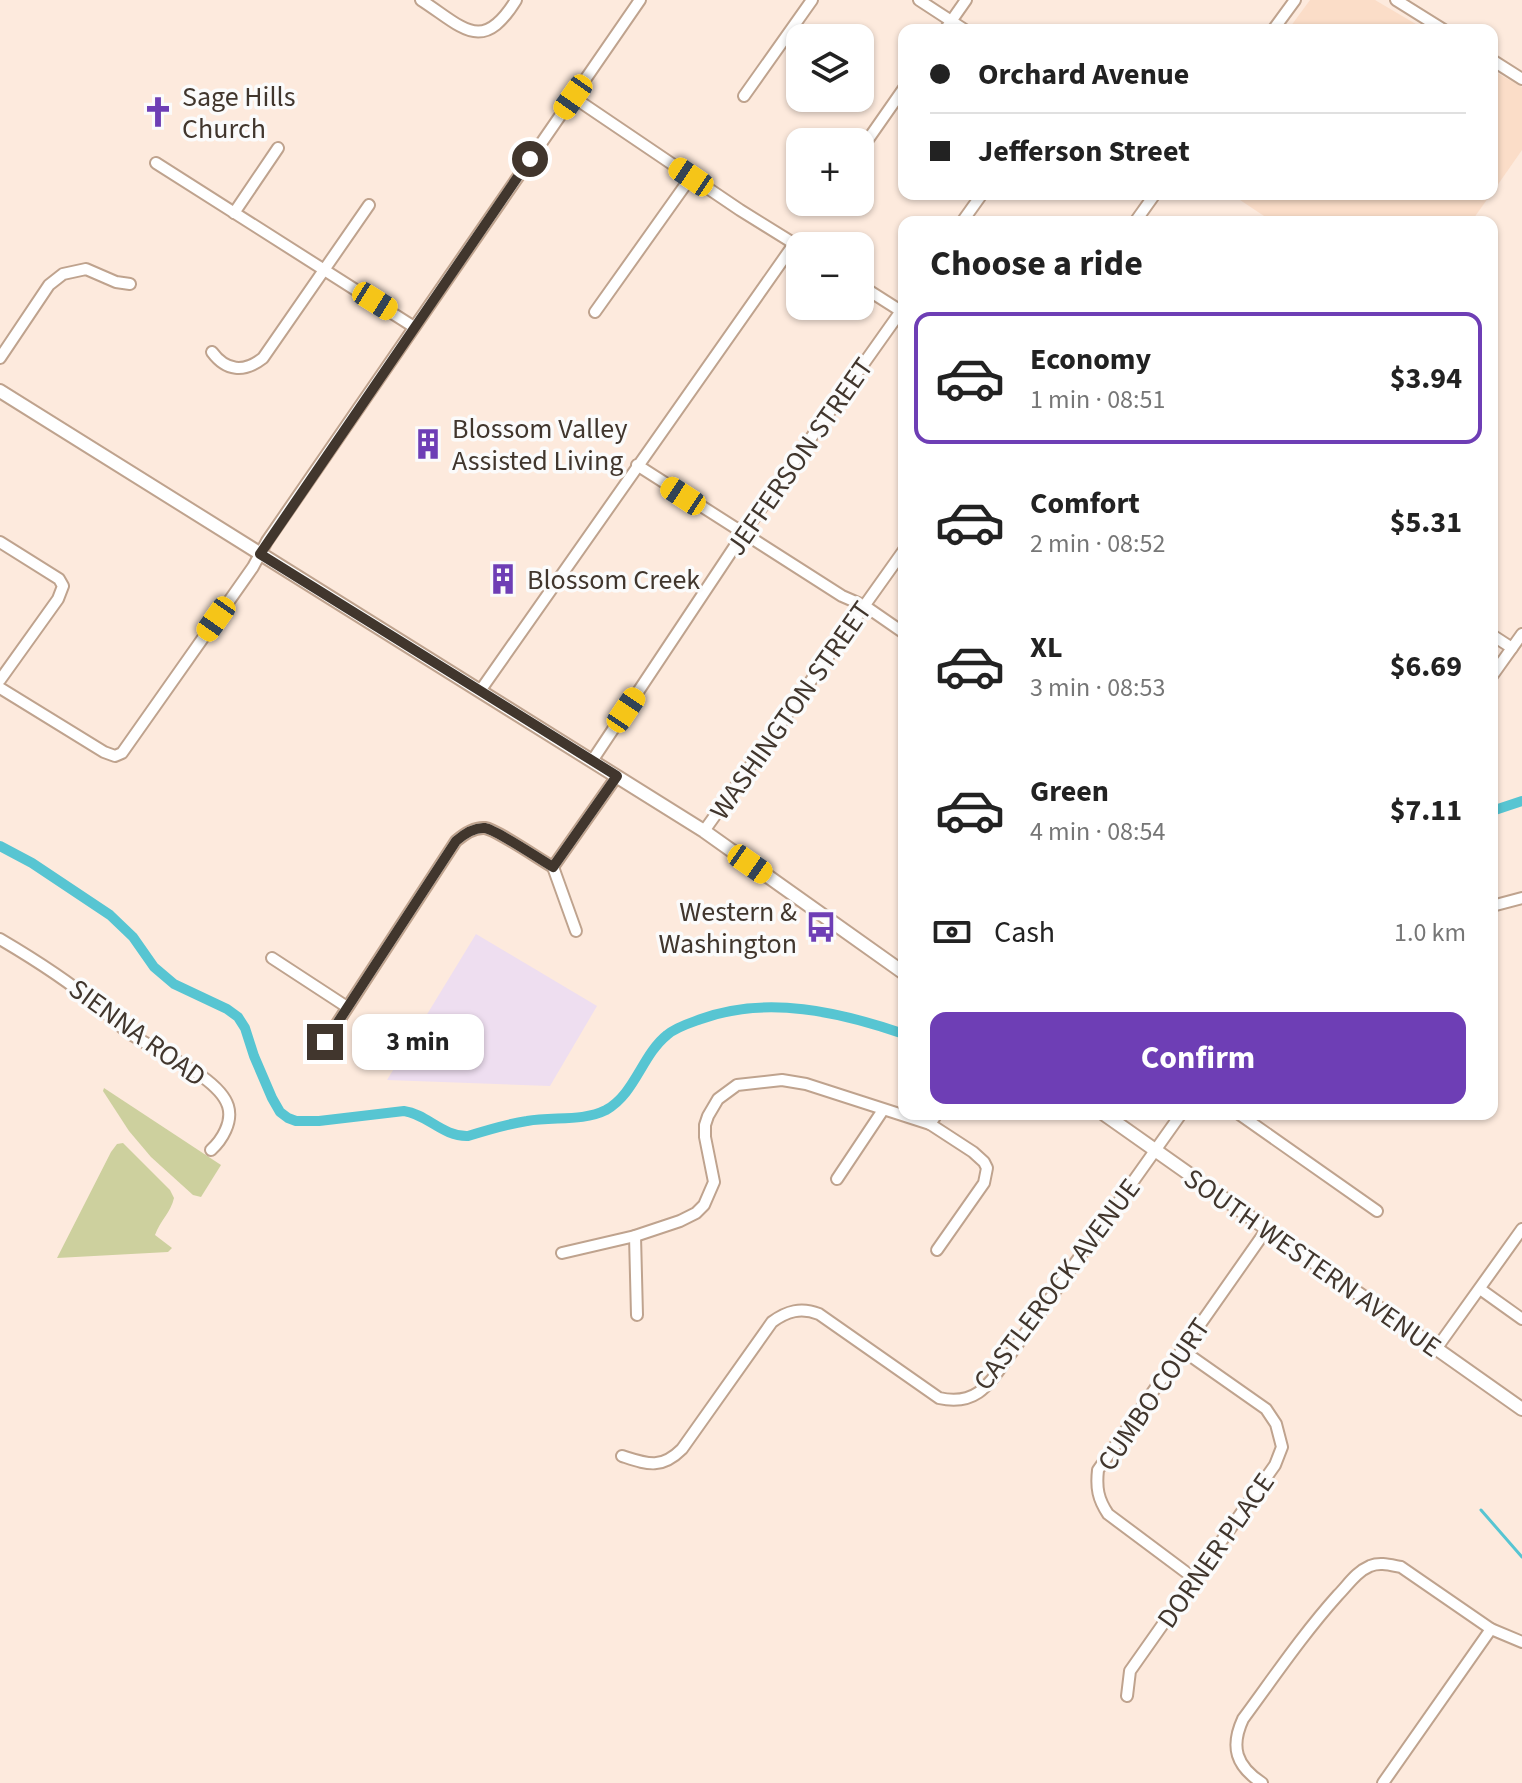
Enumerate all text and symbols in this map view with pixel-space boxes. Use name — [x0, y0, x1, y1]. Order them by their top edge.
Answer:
map controls — [786, 24, 874, 320]
button: layers — [786, 24, 874, 112]
text: Orchard Avenue — [978, 53, 1189, 96]
car — [549, 70, 597, 124]
place label: Sage Hills Church — [182, 77, 295, 149]
church icon: Sage Hills Church — [141, 95, 175, 129]
button: + — [786, 128, 874, 216]
text: Jefferson Street — [978, 130, 1190, 173]
route start — [512, 141, 548, 177]
car — [664, 154, 718, 200]
button: − — [786, 232, 874, 320]
text: Choose a ride — [930, 238, 1143, 289]
car — [348, 278, 402, 324]
text: Economy — [1030, 338, 1151, 381]
icon: car — [934, 342, 1006, 414]
street label: JEFFERSON STREET — [717, 350, 883, 564]
text: $3.94 — [1390, 357, 1462, 400]
text: 1 min · 08:51 — [1030, 381, 1165, 418]
place label: Blossom Valley Assisted Living — [452, 409, 627, 481]
building icon: Blossom Valley Assisted Living — [411, 427, 445, 461]
car — [656, 473, 710, 519]
text: Comfort — [1030, 482, 1140, 525]
icon: car — [934, 486, 1006, 558]
text: $5.31 — [1390, 501, 1462, 544]
text: 2 min · 08:52 — [1030, 525, 1165, 562]
place label: Blossom Creek — [527, 560, 700, 600]
building icon: Blossom Creek — [486, 562, 520, 596]
car — [192, 592, 240, 646]
street label: WASHINGTON STREET — [700, 593, 882, 828]
text: XL — [1030, 626, 1063, 669]
icon: car — [934, 630, 1006, 702]
text: $6.69 — [1390, 645, 1462, 688]
text: 3 min · 08:53 — [1030, 669, 1165, 706]
car — [603, 683, 649, 737]
text: Green — [1030, 770, 1109, 813]
icon: car — [934, 774, 1006, 846]
text: $7.11 — [1390, 789, 1462, 832]
text: 4 min · 08:54 — [1030, 813, 1165, 850]
car — [723, 840, 777, 888]
place label: Western & Washington — [658, 892, 797, 964]
bus stop icon: Western & Washington — [804, 910, 838, 944]
icon: cash — [930, 910, 974, 954]
text: Cash — [994, 911, 1055, 954]
text: 1.0 km — [1394, 914, 1466, 951]
street label: SIENNA ROAD — [61, 969, 214, 1096]
button: Confirm — [930, 1012, 1466, 1104]
callout: 3 min — [353, 1014, 485, 1070]
text: 3 min — [386, 1023, 450, 1060]
route end — [307, 1024, 343, 1060]
street label: SOUTH WESTERN AVENUE — [1176, 1159, 1449, 1367]
street label: CASTLEROCK AVENUE — [964, 1170, 1150, 1399]
street label: CUMBO COURT — [1088, 1310, 1220, 1479]
street label: DORNER PLACE — [1147, 1465, 1284, 1636]

